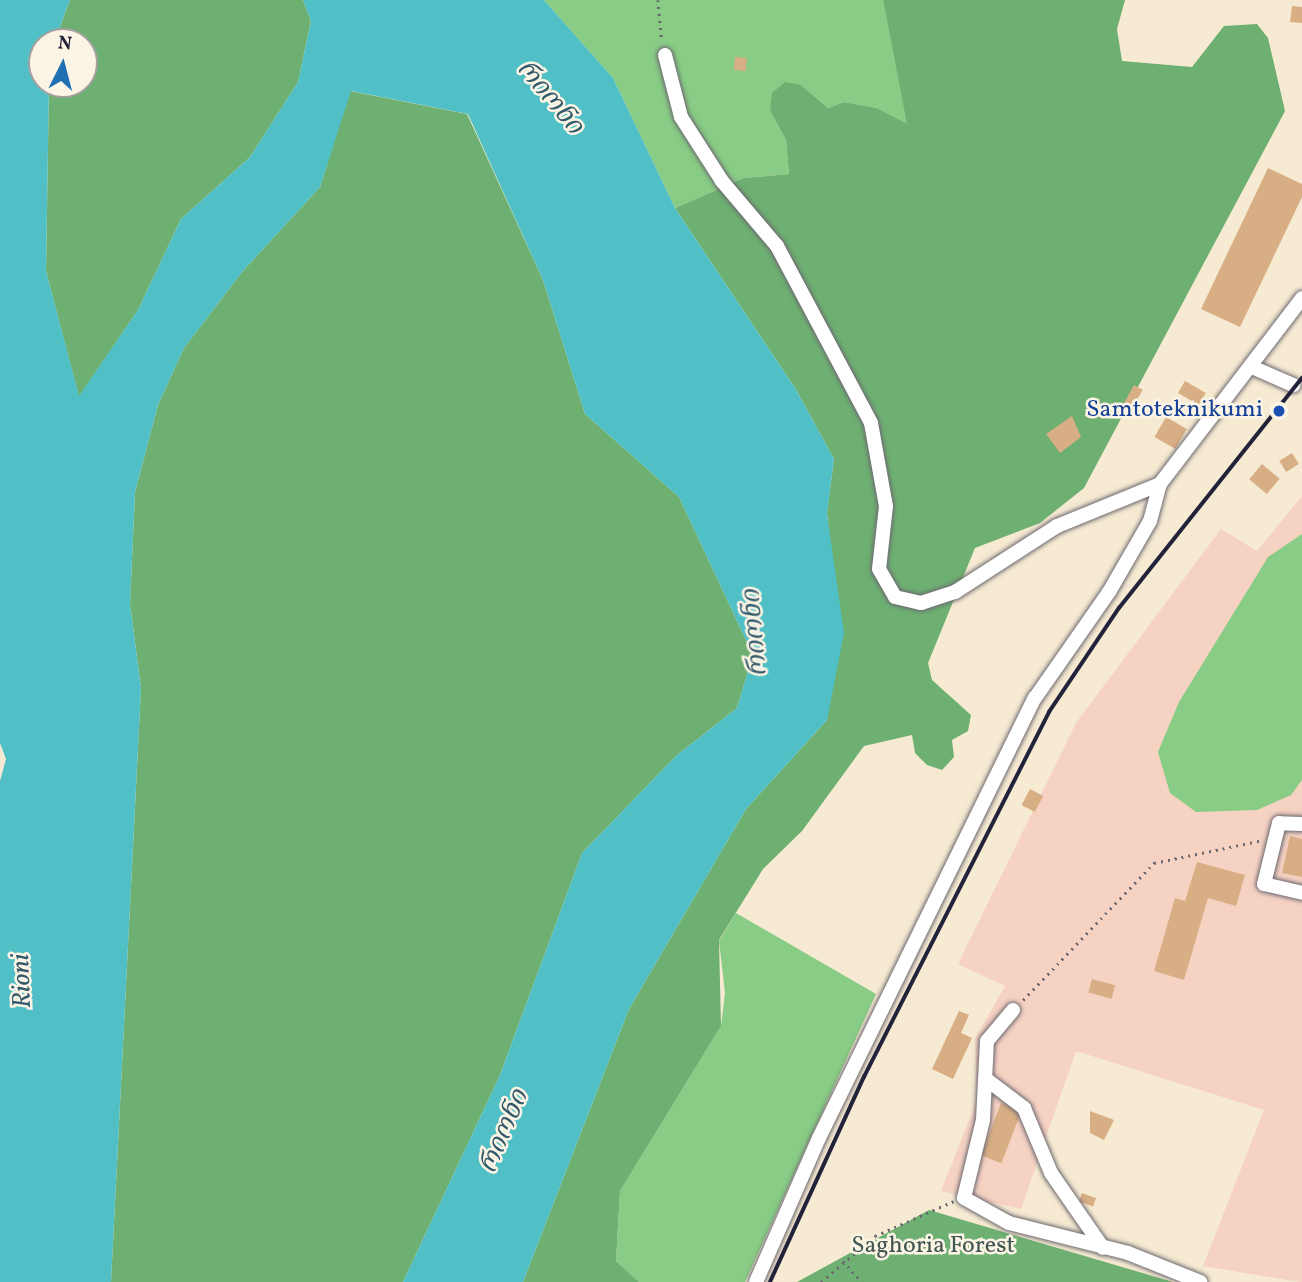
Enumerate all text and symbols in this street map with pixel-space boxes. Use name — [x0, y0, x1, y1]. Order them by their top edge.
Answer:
north arrow — [28, 28, 98, 98]
text: N — [57, 30, 73, 58]
water label: რიონი — [509, 55, 589, 141]
place label: Samtoteknikumi — [1086, 397, 1263, 425]
marker: Samtoteknikumi — [1269, 401, 1289, 421]
water label: რიონი — [737, 588, 775, 678]
water label: Rioni — [6, 953, 40, 1009]
water label: რიონი — [474, 1086, 536, 1178]
park label: Saghoria Forest — [851, 1233, 1015, 1261]

